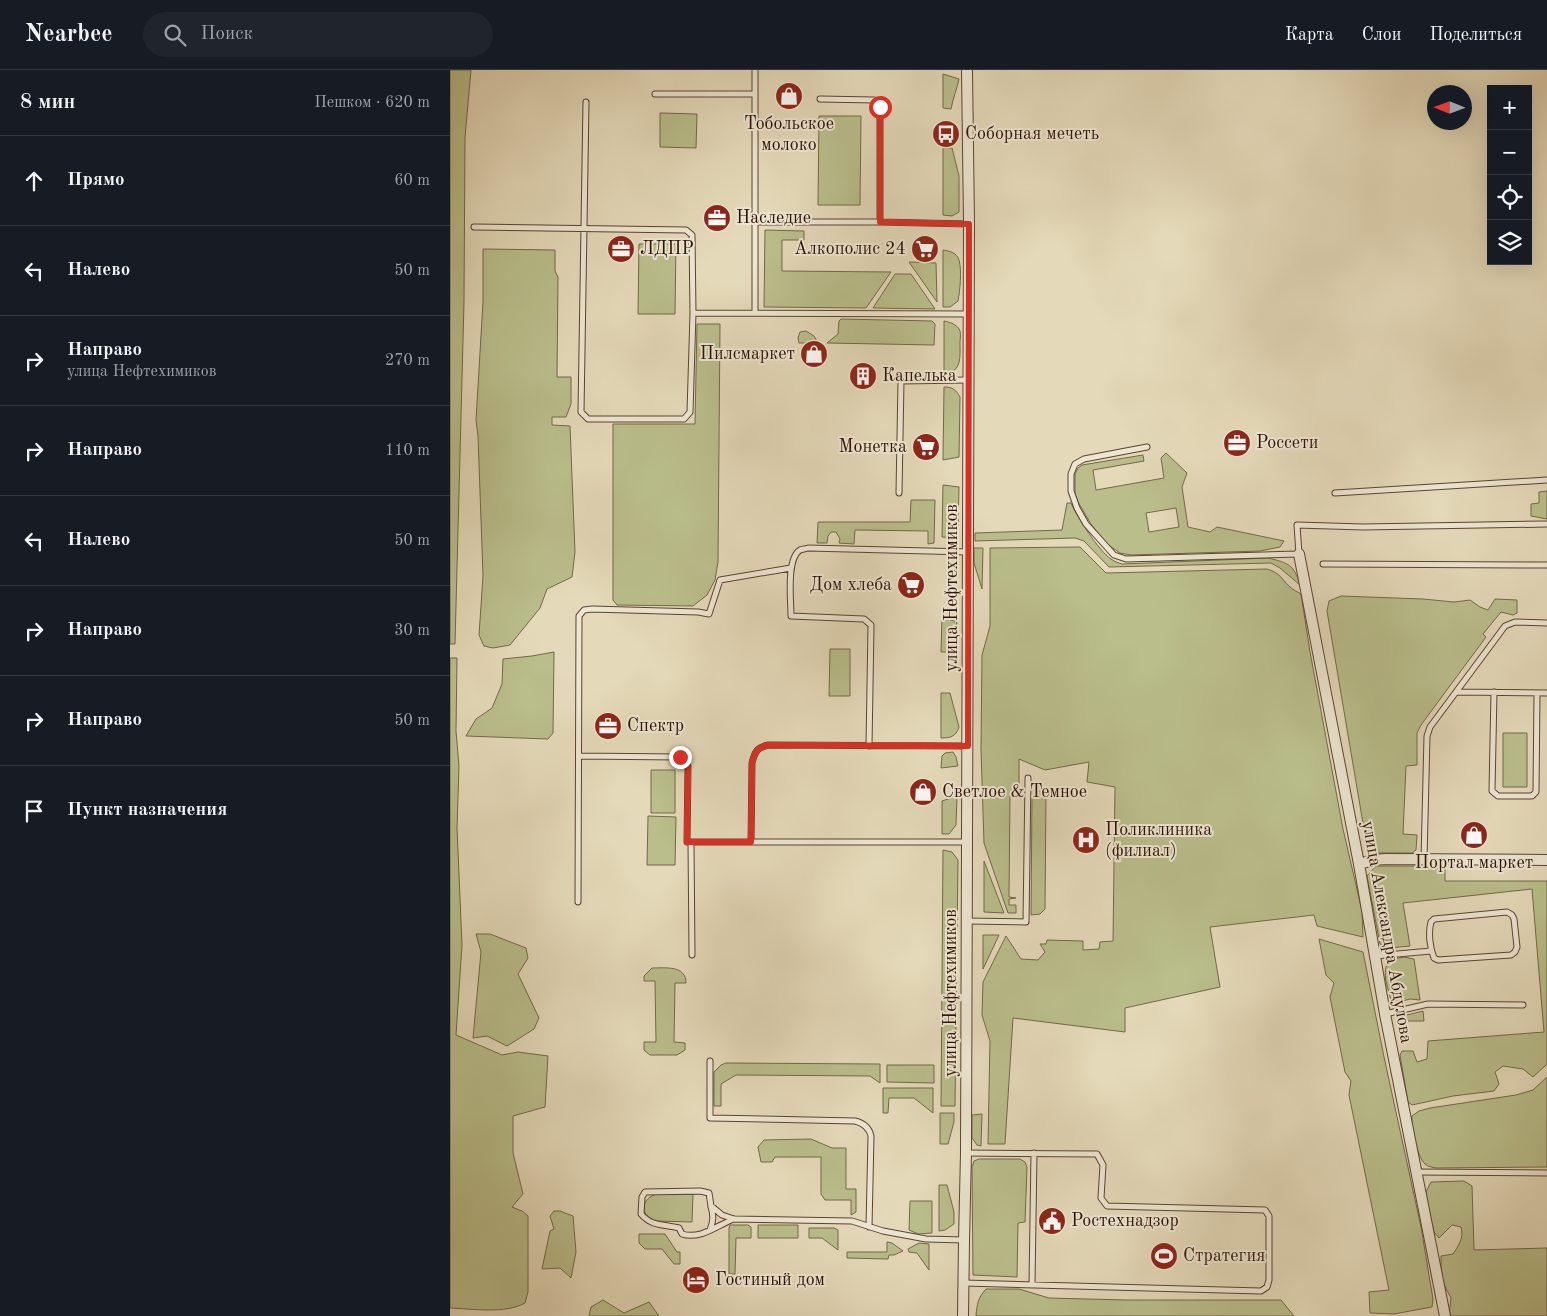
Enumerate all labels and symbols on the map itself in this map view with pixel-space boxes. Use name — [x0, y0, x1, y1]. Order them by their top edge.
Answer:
shop icon: Тобольское молоко — [774, 81, 804, 111]
north arrow — [1427, 85, 1472, 130]
route start — [869, 96, 892, 119]
place label: Тобольское молоко — [744, 115, 834, 154]
bus stop icon: Соборная мечеть — [931, 119, 961, 149]
place label: Соборная мечеть — [965, 125, 1099, 143]
office icon: Наследие — [702, 203, 732, 233]
place label: Наследие — [736, 209, 811, 227]
office icon: ЛДПР — [606, 234, 636, 264]
supermarket icon: Алкополис 24 — [910, 234, 940, 264]
place label: ЛДПР — [640, 240, 694, 258]
place label: Алкополис 24 — [794, 240, 906, 258]
shop icon: Пилсмаркет — [799, 339, 829, 369]
place label: Пилсмаркет — [700, 345, 795, 363]
building icon: Капелька — [848, 361, 878, 391]
place label: Капелька — [882, 367, 957, 385]
office icon: Россети — [1222, 428, 1252, 458]
supermarket icon: Монетка — [911, 432, 941, 462]
place label: Россети — [1256, 434, 1318, 452]
place label: Монетка — [838, 438, 907, 456]
street label: улица Нефтехимиков — [943, 504, 962, 672]
supermarket icon: Дом хлеба — [896, 570, 926, 600]
place label: Дом хлеба — [810, 576, 892, 594]
office icon: Спектр — [593, 711, 623, 741]
place label: Спектр — [627, 717, 684, 735]
route end — [669, 746, 692, 769]
shop icon: Светлое & Темное — [908, 777, 938, 807]
place label: Светлое & Темное — [942, 783, 1087, 801]
street label: улица Александра Абдулова — [1359, 819, 1415, 1045]
shop icon: Портал маркет — [1459, 820, 1489, 850]
place label: Поликлиника (филиал) — [1105, 821, 1212, 861]
hospital icon: Поликлиника (филиал) — [1071, 825, 1101, 855]
place label: Портал маркет — [1415, 854, 1533, 872]
street label: улица Нефтехимиков — [942, 909, 961, 1077]
public building icon: Ростехнадзор — [1037, 1206, 1067, 1236]
place label: Ростехнадзор — [1071, 1212, 1179, 1230]
sports icon: Стратегия — [1149, 1241, 1179, 1271]
place label: Стратегия — [1183, 1247, 1265, 1265]
hotel icon: Гостиный дом — [681, 1265, 711, 1295]
place label: Гостиный дом — [715, 1271, 825, 1289]

